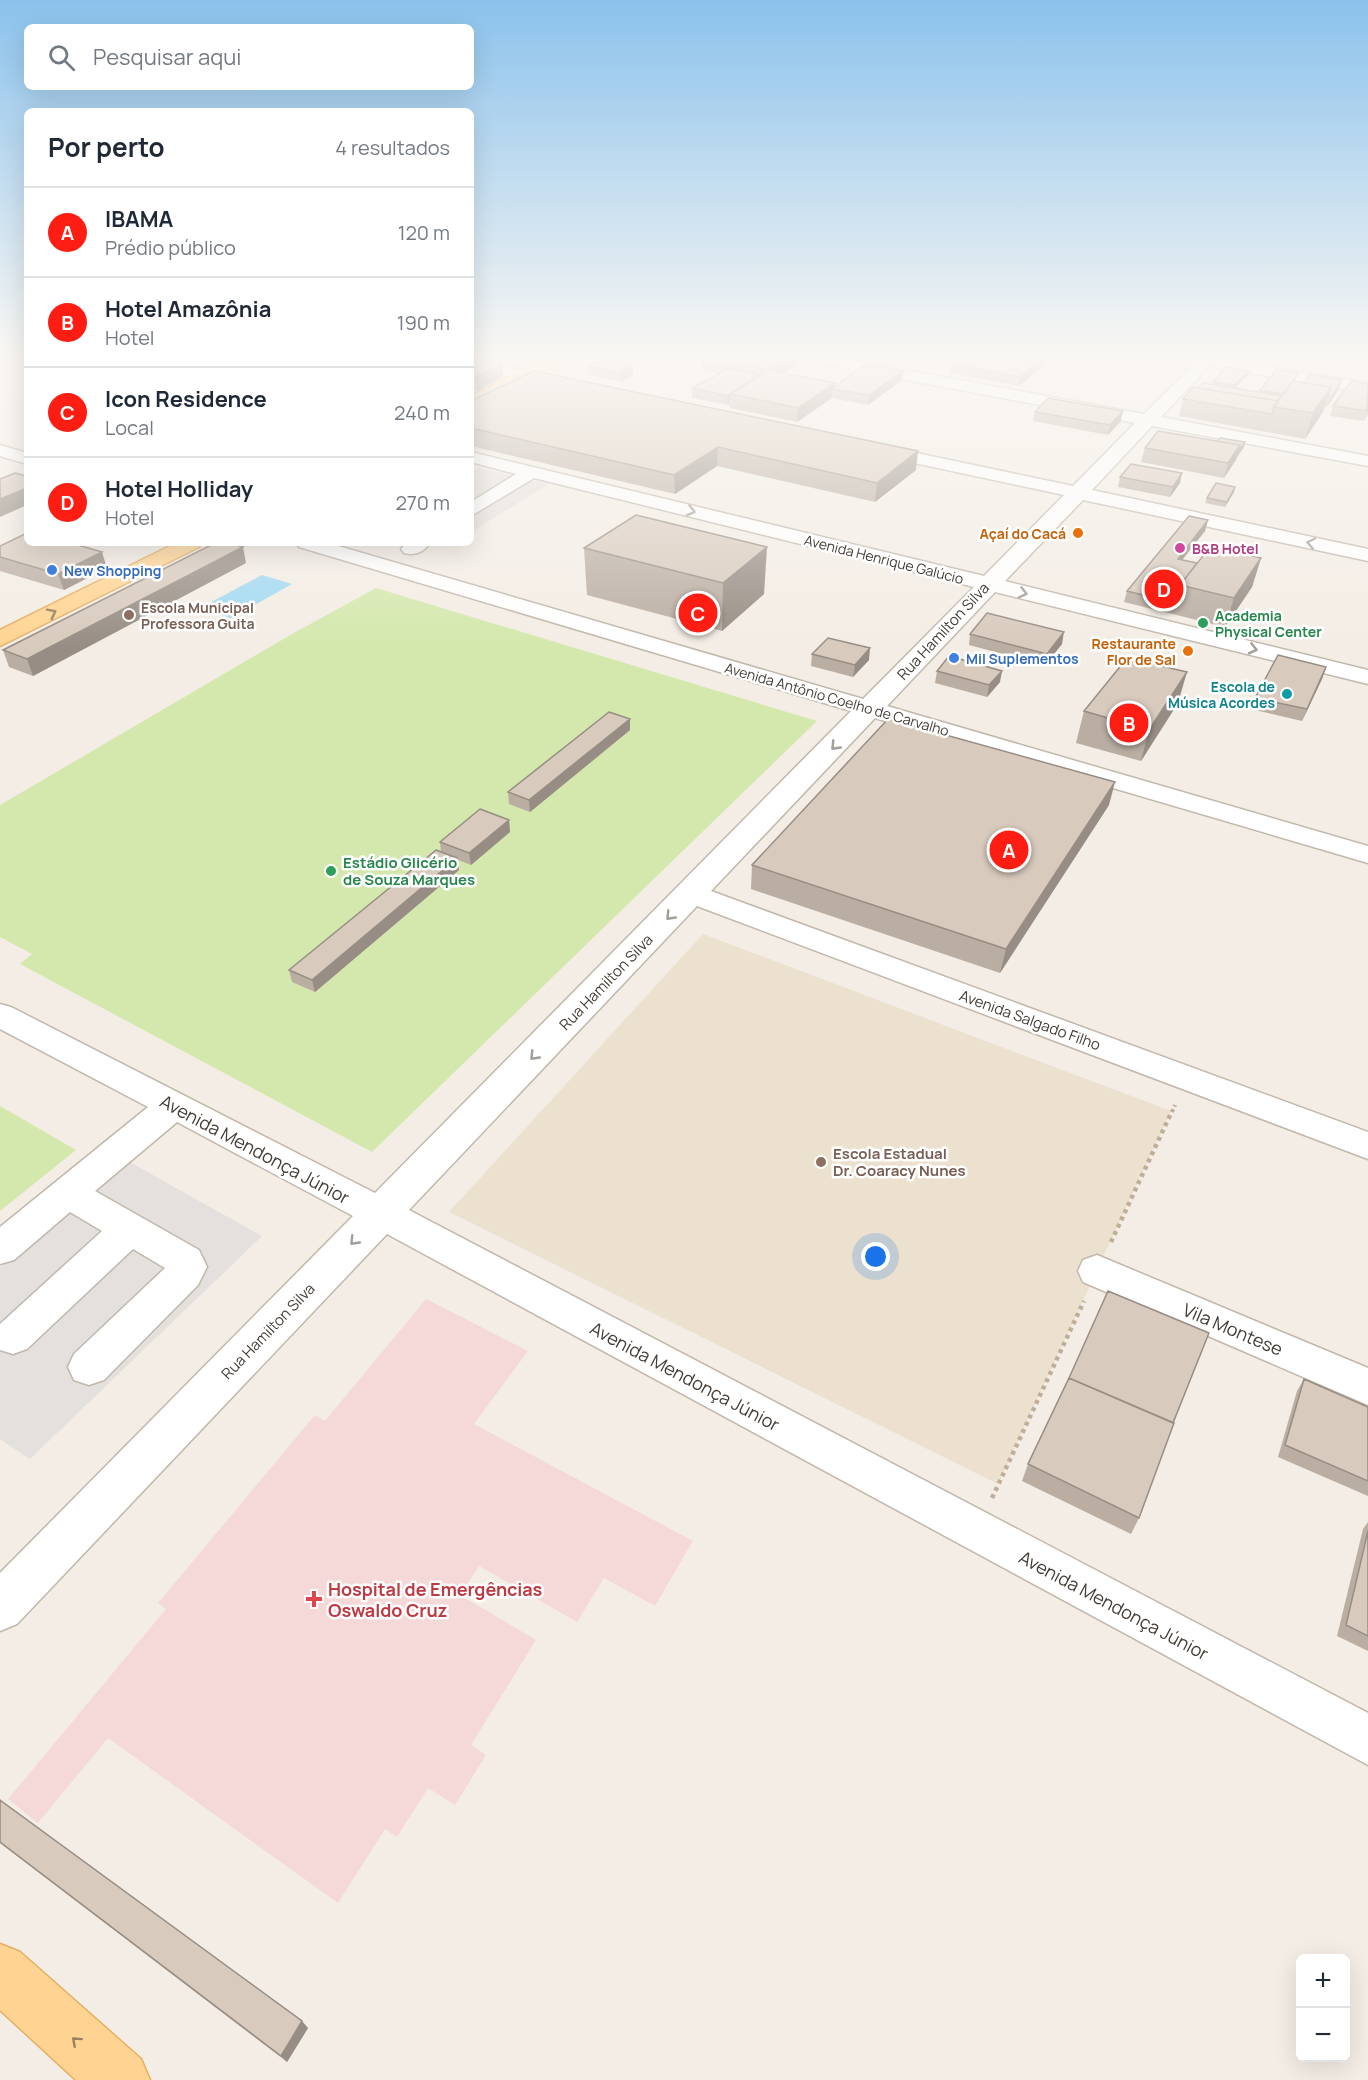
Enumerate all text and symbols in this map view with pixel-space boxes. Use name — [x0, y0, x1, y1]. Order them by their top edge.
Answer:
search box — [24, 24, 474, 90]
icon: search — [45, 41, 78, 74]
text: Pesquisar aqui — [93, 42, 241, 72]
text: Por perto — [48, 129, 165, 165]
text: 4 resultados — [335, 134, 450, 161]
text: IBAMA — [105, 204, 173, 234]
text: A — [61, 219, 74, 246]
text: 120 m — [398, 219, 450, 246]
text: Prédio público — [105, 234, 236, 261]
text: Hotel Amazônia — [105, 294, 271, 324]
text: B — [61, 309, 74, 336]
text: 190 m — [397, 309, 450, 336]
text: Hotel — [105, 324, 155, 351]
text: Icon Residence — [105, 384, 267, 414]
text: C — [60, 399, 75, 426]
text: 240 m — [394, 399, 450, 426]
text: Local — [105, 414, 154, 441]
text: Hotel Holliday — [105, 474, 253, 504]
text: D — [60, 489, 75, 516]
text: 270 m — [395, 489, 450, 516]
text: Hotel — [105, 504, 155, 531]
one-way arrow — [686, 504, 696, 517]
place label: Açaí do Cacá — [979, 524, 1066, 543]
marker: Açaí do Cacá — [1071, 526, 1085, 540]
street label: Avenida Henrique Galúcio — [802, 530, 966, 588]
one-way arrow — [1306, 537, 1316, 550]
place label: B&B Hotel — [1192, 539, 1259, 558]
marker: B&B Hotel — [1173, 541, 1187, 555]
place label: New Shopping — [64, 561, 161, 580]
marker: New Shopping — [45, 563, 59, 577]
pin: D — [1144, 566, 1184, 612]
street label: Rua Hamilton Silva — [892, 578, 994, 684]
one-way arrow — [1018, 585, 1028, 598]
pin: C — [678, 590, 718, 636]
place label: Escola Municipal Professora Guita — [141, 598, 255, 633]
place label: Academia Physical Center — [1215, 606, 1322, 641]
marker: Escola Municipal Professora Guita — [122, 608, 136, 622]
one-way arrow — [46, 609, 57, 620]
marker: Academia Physical Center — [1196, 616, 1210, 630]
place label: Restaurante Flor de Sal — [1092, 634, 1176, 669]
one-way arrow — [1248, 642, 1258, 655]
marker: Restaurante Flor de Sal — [1181, 644, 1195, 658]
place label: Mil Suplementos — [966, 649, 1079, 668]
marker: Mil Suplementos — [947, 651, 961, 665]
street label: Avenida Antônio Coelho de Carvalho — [723, 658, 951, 740]
place label: Escola de Música Acordes — [1168, 677, 1275, 712]
marker: Escola de Música Acordes — [1280, 687, 1294, 701]
pin: B — [1110, 700, 1148, 746]
one-way arrow — [831, 738, 842, 749]
pin: A — [990, 828, 1028, 872]
place label: Estádio Glicério de Souza Marques — [343, 852, 475, 890]
marker: Estádio Glicério de Souza Marques — [324, 864, 338, 878]
one-way arrow — [666, 910, 677, 920]
street label: Rua Hamilton Silva — [555, 929, 657, 1035]
street label: Avenida Salgado Filho — [956, 985, 1104, 1055]
one-way arrow — [531, 1049, 542, 1060]
street label: Avenida Mendonça Júnior — [156, 1089, 354, 1209]
place label: Escola Estadual Dr. Coaracy Nunes — [833, 1143, 966, 1181]
marker: Escola Estadual Dr. Coaracy Nunes — [814, 1155, 828, 1169]
one-way arrow — [351, 1234, 362, 1245]
your location — [861, 1242, 890, 1271]
street label: Rua Hamilton Silva — [217, 1278, 319, 1384]
street label: Vila Montese — [1179, 1297, 1287, 1361]
street label: Avenida Mendonça Júnior — [586, 1316, 784, 1436]
street label: Avenida Mendonça Júnior — [1015, 1545, 1213, 1665]
place label: Hospital de Emergências Oswaldo Cruz — [328, 1577, 543, 1622]
marker: Hospital de Emergências Oswaldo Cruz — [305, 1590, 323, 1608]
map controls — [1296, 1954, 1350, 2062]
button: + — [1296, 1954, 1350, 2008]
button: − — [1296, 2008, 1350, 2062]
one-way arrow — [73, 2037, 83, 2048]

